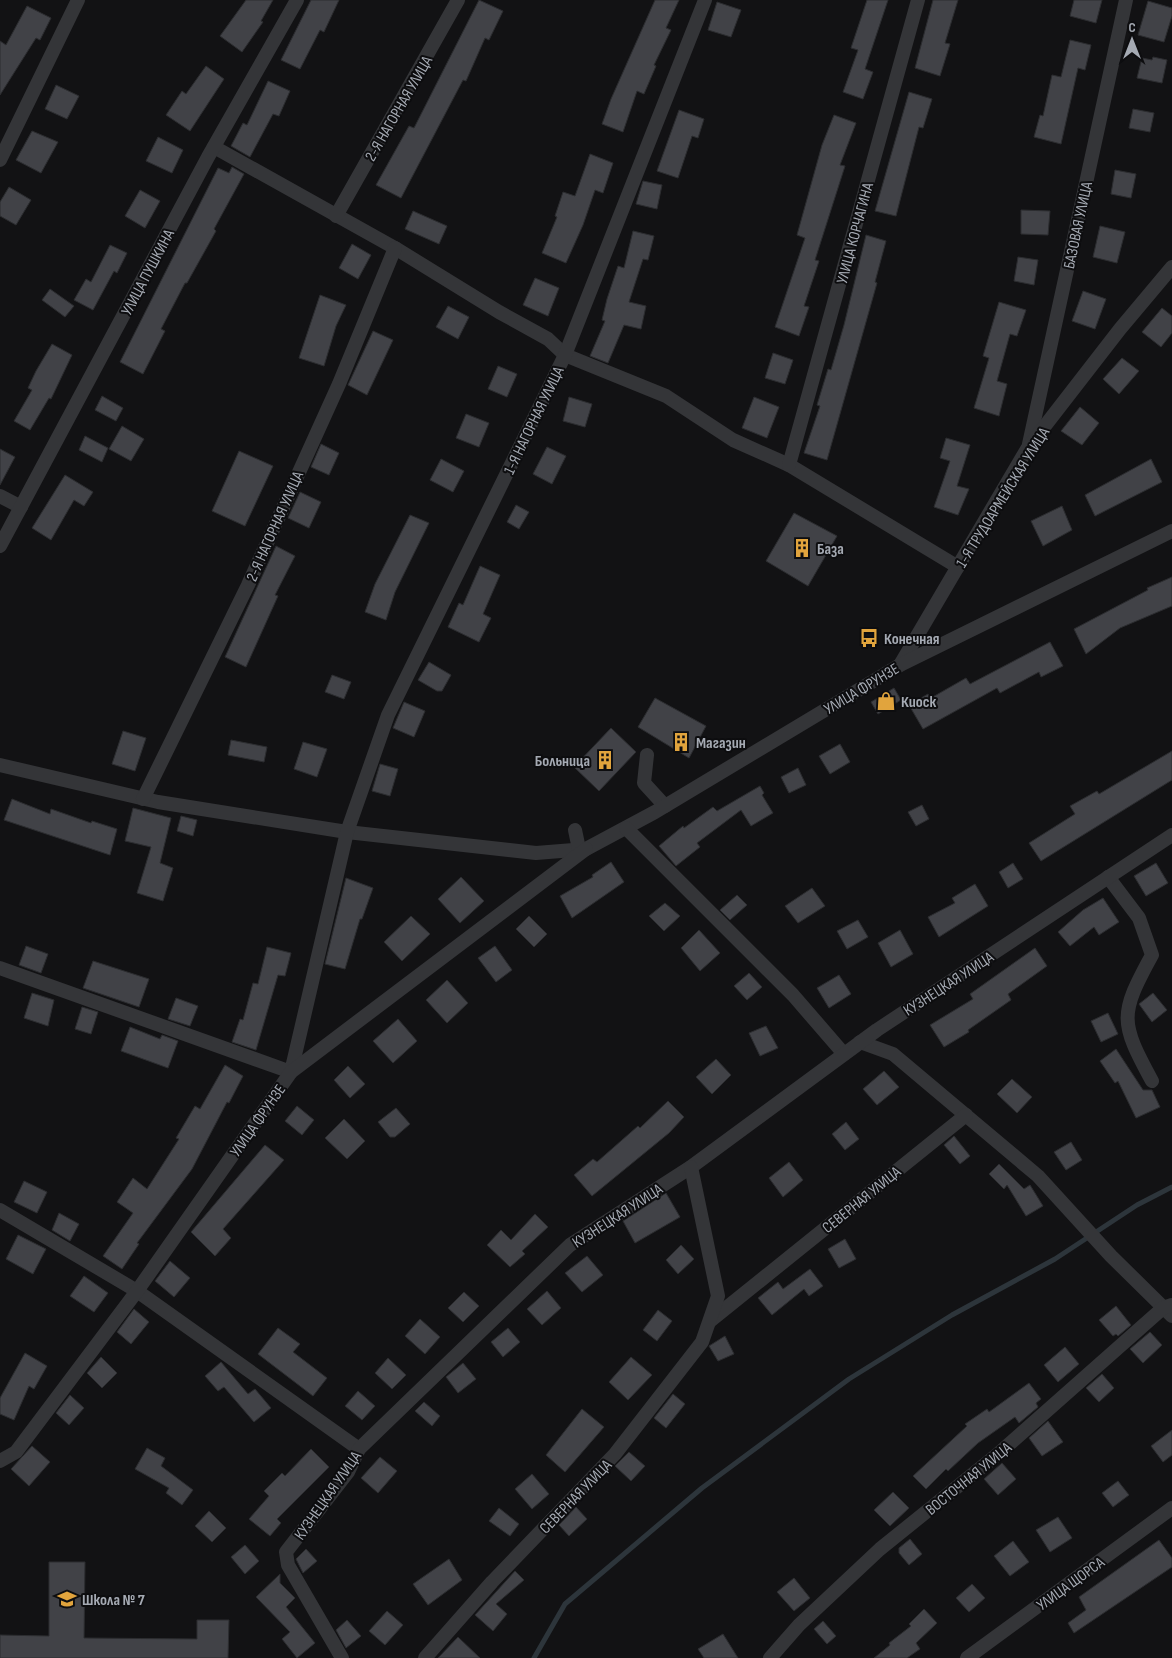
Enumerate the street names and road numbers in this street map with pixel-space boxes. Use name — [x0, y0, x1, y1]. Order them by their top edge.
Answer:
street label: 2-Я НАГОРНАЯ УЛИЦА — [361, 53, 437, 165]
street label: БАЗОВАЯ УЛИЦА — [1060, 180, 1097, 270]
street label: УЛИЦА КОРЧАГИНА — [833, 181, 878, 286]
street label: УЛИЦА ПУШКИНА — [118, 226, 179, 319]
street label: 1-Я НАГОРНАЯ УЛИЦА — [500, 364, 569, 478]
street label: 1-Я ТРУДОАРМЕЙСКАЯ УЛИЦА — [952, 424, 1054, 571]
street label: 2-Я НАГОРНАЯ УЛИЦА — [243, 469, 308, 585]
street label: УЛИЦА ФРУНЗЕ — [821, 660, 903, 719]
street label: КУЗНЕЦКАЯ УЛИЦА — [900, 948, 998, 1020]
street label: УЛИЦА ФРУНЗЕ — [226, 1081, 290, 1161]
street label: СЕВЕРНАЯ УЛИЦА — [819, 1163, 905, 1238]
street label: КУЗНЕЦКАЯ УЛИЦА — [569, 1180, 667, 1252]
street label: ВОСТОЧНАЯ УЛИЦА — [922, 1439, 1016, 1520]
street label: КУЗНЕЦКАЯ УЛИЦА — [291, 1448, 366, 1544]
street label: СЕВЕРНАЯ УЛИЦА — [536, 1456, 616, 1538]
street label: УЛИЦА ЩОРСА — [1033, 1553, 1108, 1615]

